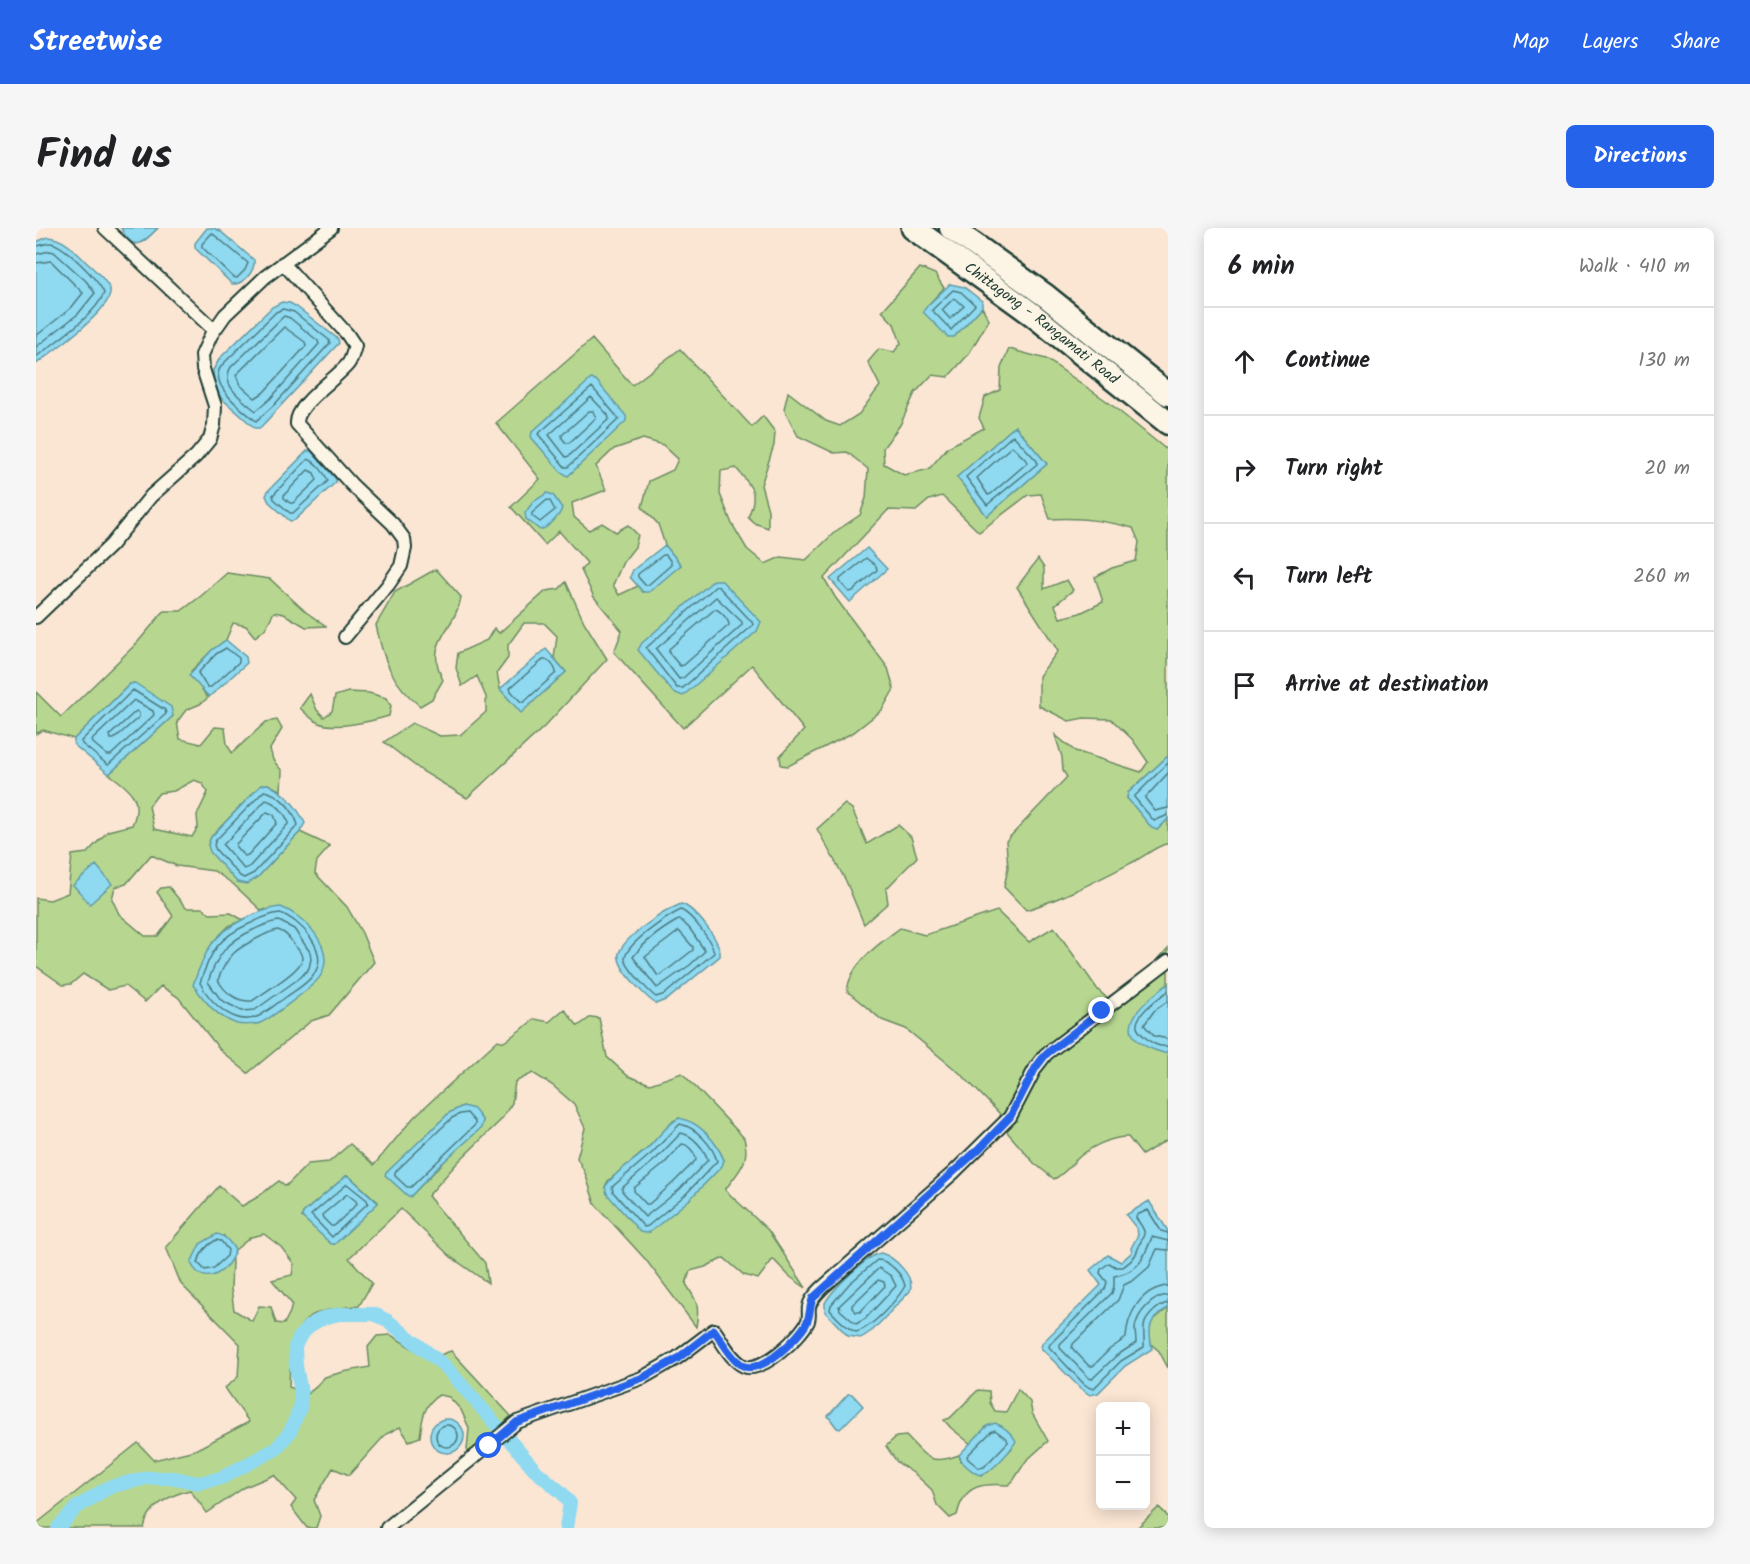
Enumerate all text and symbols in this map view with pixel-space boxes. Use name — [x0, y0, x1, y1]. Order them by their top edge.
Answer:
text: Streetwise — [30, 20, 162, 65]
text: Map — [1512, 26, 1549, 59]
text: Layers — [1582, 26, 1638, 59]
text: Share — [1671, 26, 1720, 59]
text: Find us — [36, 123, 172, 190]
button: Directions — [1566, 125, 1714, 188]
text: 6 min — [1228, 246, 1295, 288]
text: Walk · 410 m — [1579, 251, 1690, 283]
street label: Chittagong - Rangamati Road — [959, 256, 1124, 391]
text: Continue — [1285, 344, 1370, 379]
icon: ahead — [1228, 345, 1261, 378]
text: 130 m — [1638, 345, 1690, 377]
text: Turn right — [1285, 452, 1383, 487]
icon: right — [1228, 453, 1261, 486]
text: 20 m — [1644, 453, 1690, 485]
text: Turn left — [1285, 560, 1372, 595]
icon: left — [1228, 561, 1261, 594]
text: 260 m — [1633, 561, 1690, 593]
text: Arrive at destination — [1285, 668, 1488, 703]
icon: arrive — [1228, 669, 1261, 702]
route end — [1088, 997, 1114, 1023]
map controls — [1096, 1402, 1150, 1510]
button: + — [1096, 1402, 1150, 1456]
route start — [475, 1432, 501, 1458]
button: − — [1096, 1456, 1150, 1510]

